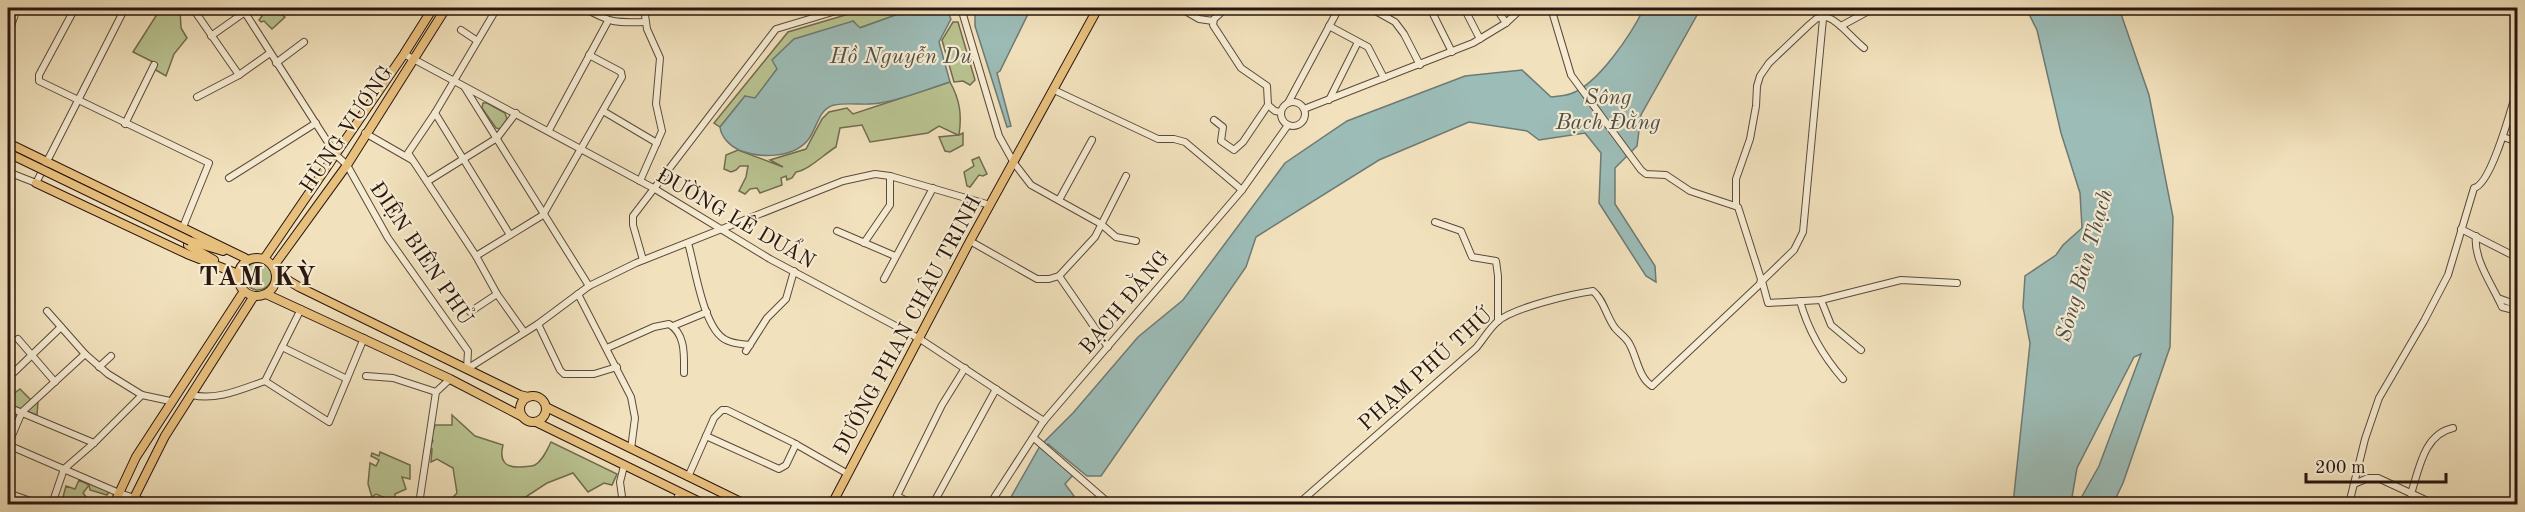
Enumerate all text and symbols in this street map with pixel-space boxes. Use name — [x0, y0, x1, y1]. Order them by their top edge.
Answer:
water label: Hồ Nguyễn Du — [829, 45, 973, 68]
street label: HÙNG VƯƠNG — [293, 60, 397, 197]
water label: Sông Bạch Đằng — [1554, 87, 1661, 134]
street label: ĐƯỜNG LÊ DUẨN — [652, 159, 822, 273]
street label: ĐIỆN BIÊN PHỦ — [365, 176, 480, 329]
water label: Sông Bàn Thạch — [2053, 187, 2117, 344]
street label: ĐƯỜNG PHAN CHÂU TRINH — [827, 190, 986, 459]
street label: BẠCH ĐẰNG — [1070, 242, 1174, 358]
district label: TAM KỲ — [199, 259, 317, 291]
street label: PHẠM PHÚ THỨ — [1352, 301, 1497, 435]
scale bar — [2306, 446, 2446, 484]
text: 200 m — [2315, 459, 2366, 477]

